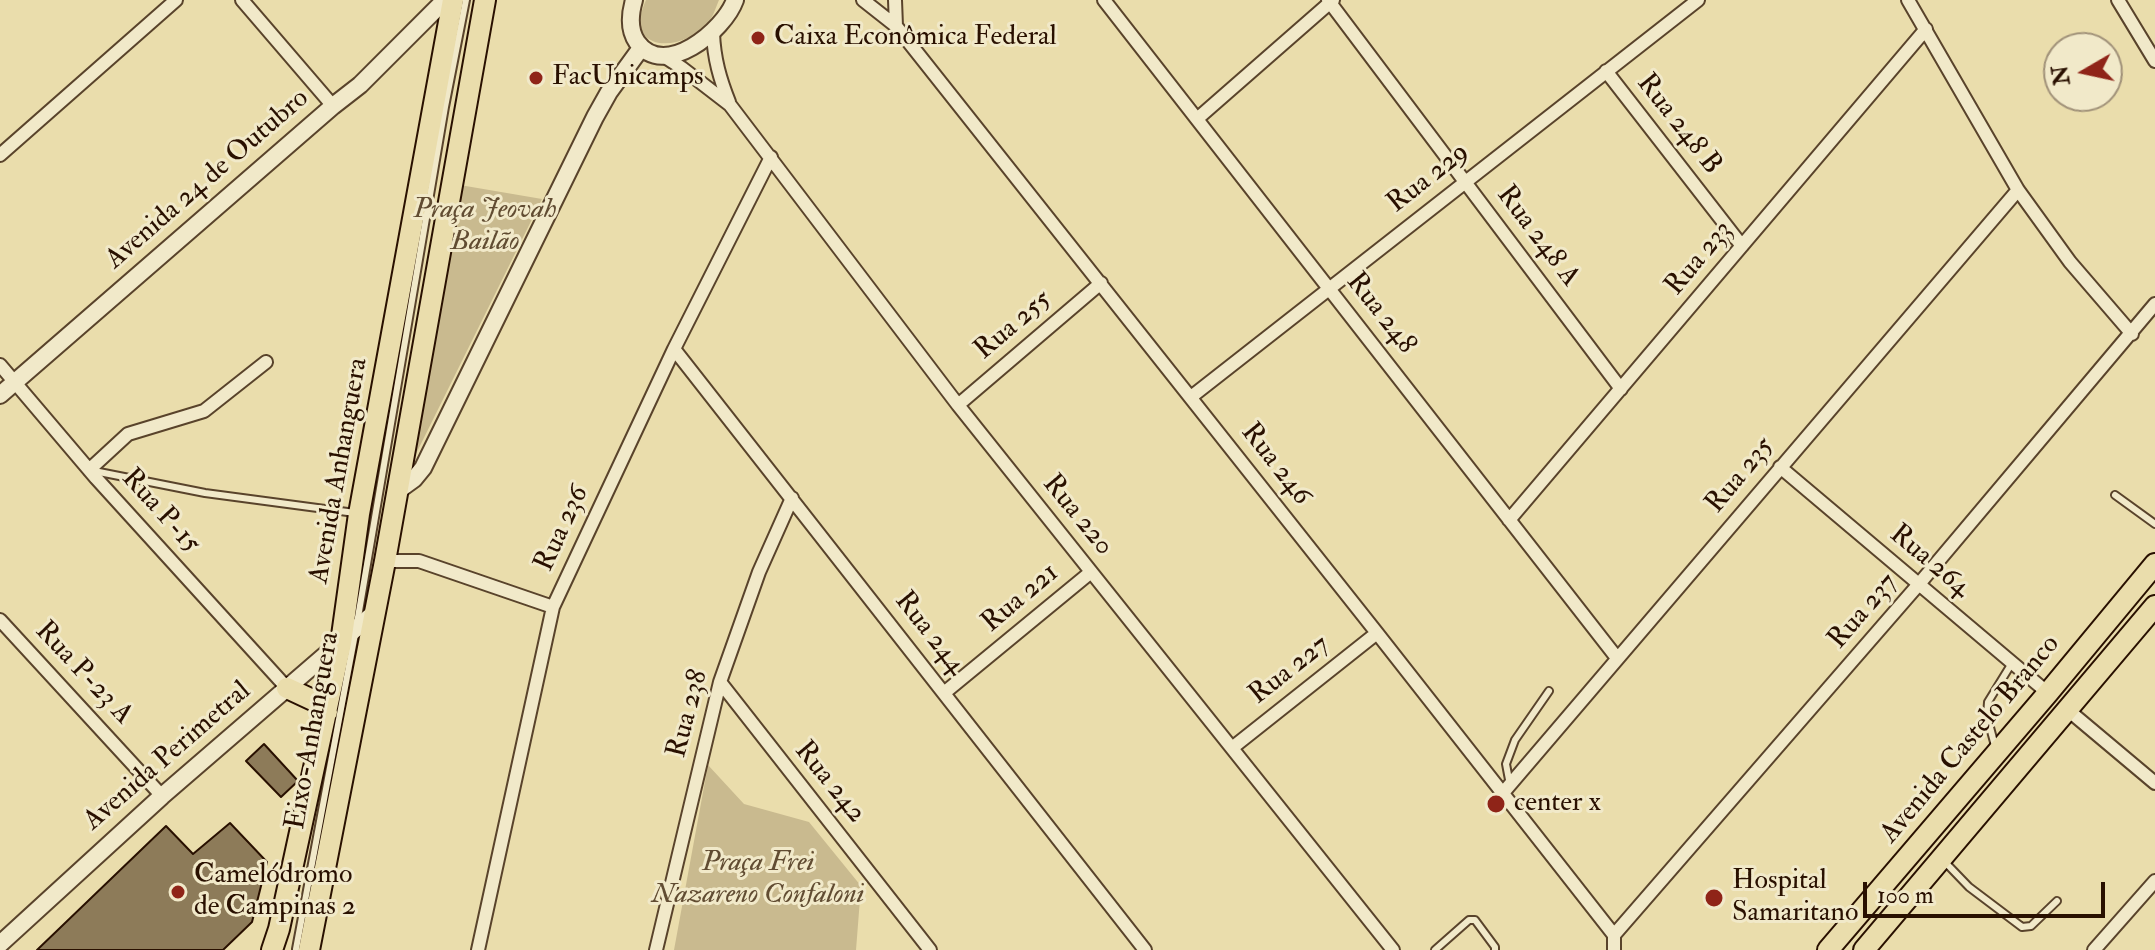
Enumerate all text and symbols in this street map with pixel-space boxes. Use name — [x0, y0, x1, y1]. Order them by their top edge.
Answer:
place label: Caixa Econômica Federal — [774, 21, 1057, 55]
marker: Caixa Econômica Federal — [749, 29, 767, 47]
north arrow — [2043, 32, 2123, 112]
place label: FacUnicamps — [552, 61, 704, 95]
text: N — [2046, 64, 2077, 87]
street label: Rua 248 B — [1628, 68, 1728, 182]
marker: FacUnicamps — [527, 69, 545, 87]
street label: Avenida 24 de Outubro — [100, 83, 316, 277]
street label: Rua 229 — [1381, 137, 1477, 221]
street label: Rua 248 A — [1488, 180, 1586, 294]
park label: Praça Jeovah Bailão — [413, 194, 557, 260]
street label: Rua 233 — [1659, 215, 1741, 303]
street label: Rua 248 — [1338, 267, 1422, 361]
street label: Rua 255 — [969, 284, 1059, 368]
street label: Avenida Anhanguera — [304, 356, 376, 586]
street label: Rua 246 — [1233, 417, 1317, 513]
street label: Rua 235 — [1700, 431, 1782, 521]
street label: Rua P-15 — [113, 463, 207, 561]
street label: Rua 220 — [1034, 469, 1120, 563]
street label: Rua 236 — [529, 481, 597, 577]
street label: Rua 264 — [1882, 519, 1976, 605]
street label: Rua 221 — [976, 557, 1066, 641]
street label: Rua 237 — [1822, 567, 1906, 657]
street label: Rua 244 — [886, 586, 972, 682]
street label: Rua P-23 A — [27, 616, 139, 732]
street label: Rua 227 — [1243, 629, 1337, 713]
street label: Avenida Castelo Branco — [1874, 629, 2068, 851]
street label: Eixo-Anhanguera — [280, 630, 348, 832]
street label: Rua 238 — [661, 666, 717, 762]
street label: Avenida Perimetral — [78, 675, 258, 839]
street label: Rua 242 — [786, 735, 872, 831]
place label: center x — [1514, 787, 1601, 821]
marker: center x — [1485, 793, 1507, 815]
park label: Praça Frei Nazareno Confaloni — [652, 847, 864, 913]
place label: Camelódromo de Campinas 2 — [194, 859, 356, 925]
place label: Hospital Samaritano — [1732, 865, 1858, 931]
scale bar — [1867, 866, 2109, 916]
text: 100 m — [1877, 880, 1934, 911]
marker: Camelódromo de Campinas 2 — [169, 883, 187, 901]
marker: Hospital Samaritano — [1703, 887, 1725, 909]

